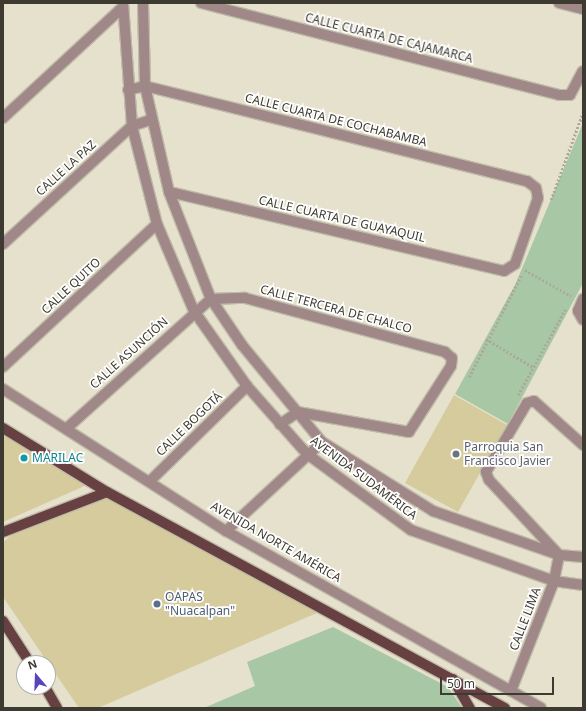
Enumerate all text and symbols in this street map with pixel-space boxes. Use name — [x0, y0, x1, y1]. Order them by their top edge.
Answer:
street label: CALLE CUARTA DE CAJAMARCA — [304, 10, 474, 66]
street label: CALLE CUARTA DE COCHABAMBA — [244, 90, 428, 150]
street label: CALLE LA PAZ — [33, 137, 99, 199]
street label: CALLE CUARTA DE GUAYAQUIL — [257, 193, 427, 245]
street label: CALLE QUITO — [38, 255, 104, 317]
street label: CALLE TERCERA DE CHALCO — [259, 282, 413, 336]
street label: CALLE ASUNCIÓN — [87, 314, 171, 392]
street label: CALLE BOGOTÁ — [153, 389, 225, 459]
street label: AVENIDA SUDAMÉRICA — [308, 433, 420, 523]
place label: Parroquia San Francisco Javier — [464, 440, 551, 468]
marker: Parroquia San Francisco Javier — [451, 449, 461, 459]
place label: MARILAC — [32, 451, 83, 465]
marker: MARILAC — [19, 453, 29, 463]
street label: AVENIDA NORTE AMÉRICA — [208, 499, 344, 585]
street label: CALLE LIMA — [506, 585, 544, 653]
place label: OAPAS "Nuacalpan" — [165, 590, 235, 618]
marker: OAPAS "Nuacalpan" — [152, 599, 162, 609]
north arrow — [16, 655, 56, 695]
text: N — [26, 656, 39, 673]
scale bar — [442, 669, 556, 695]
text: 50 m — [447, 675, 475, 692]

